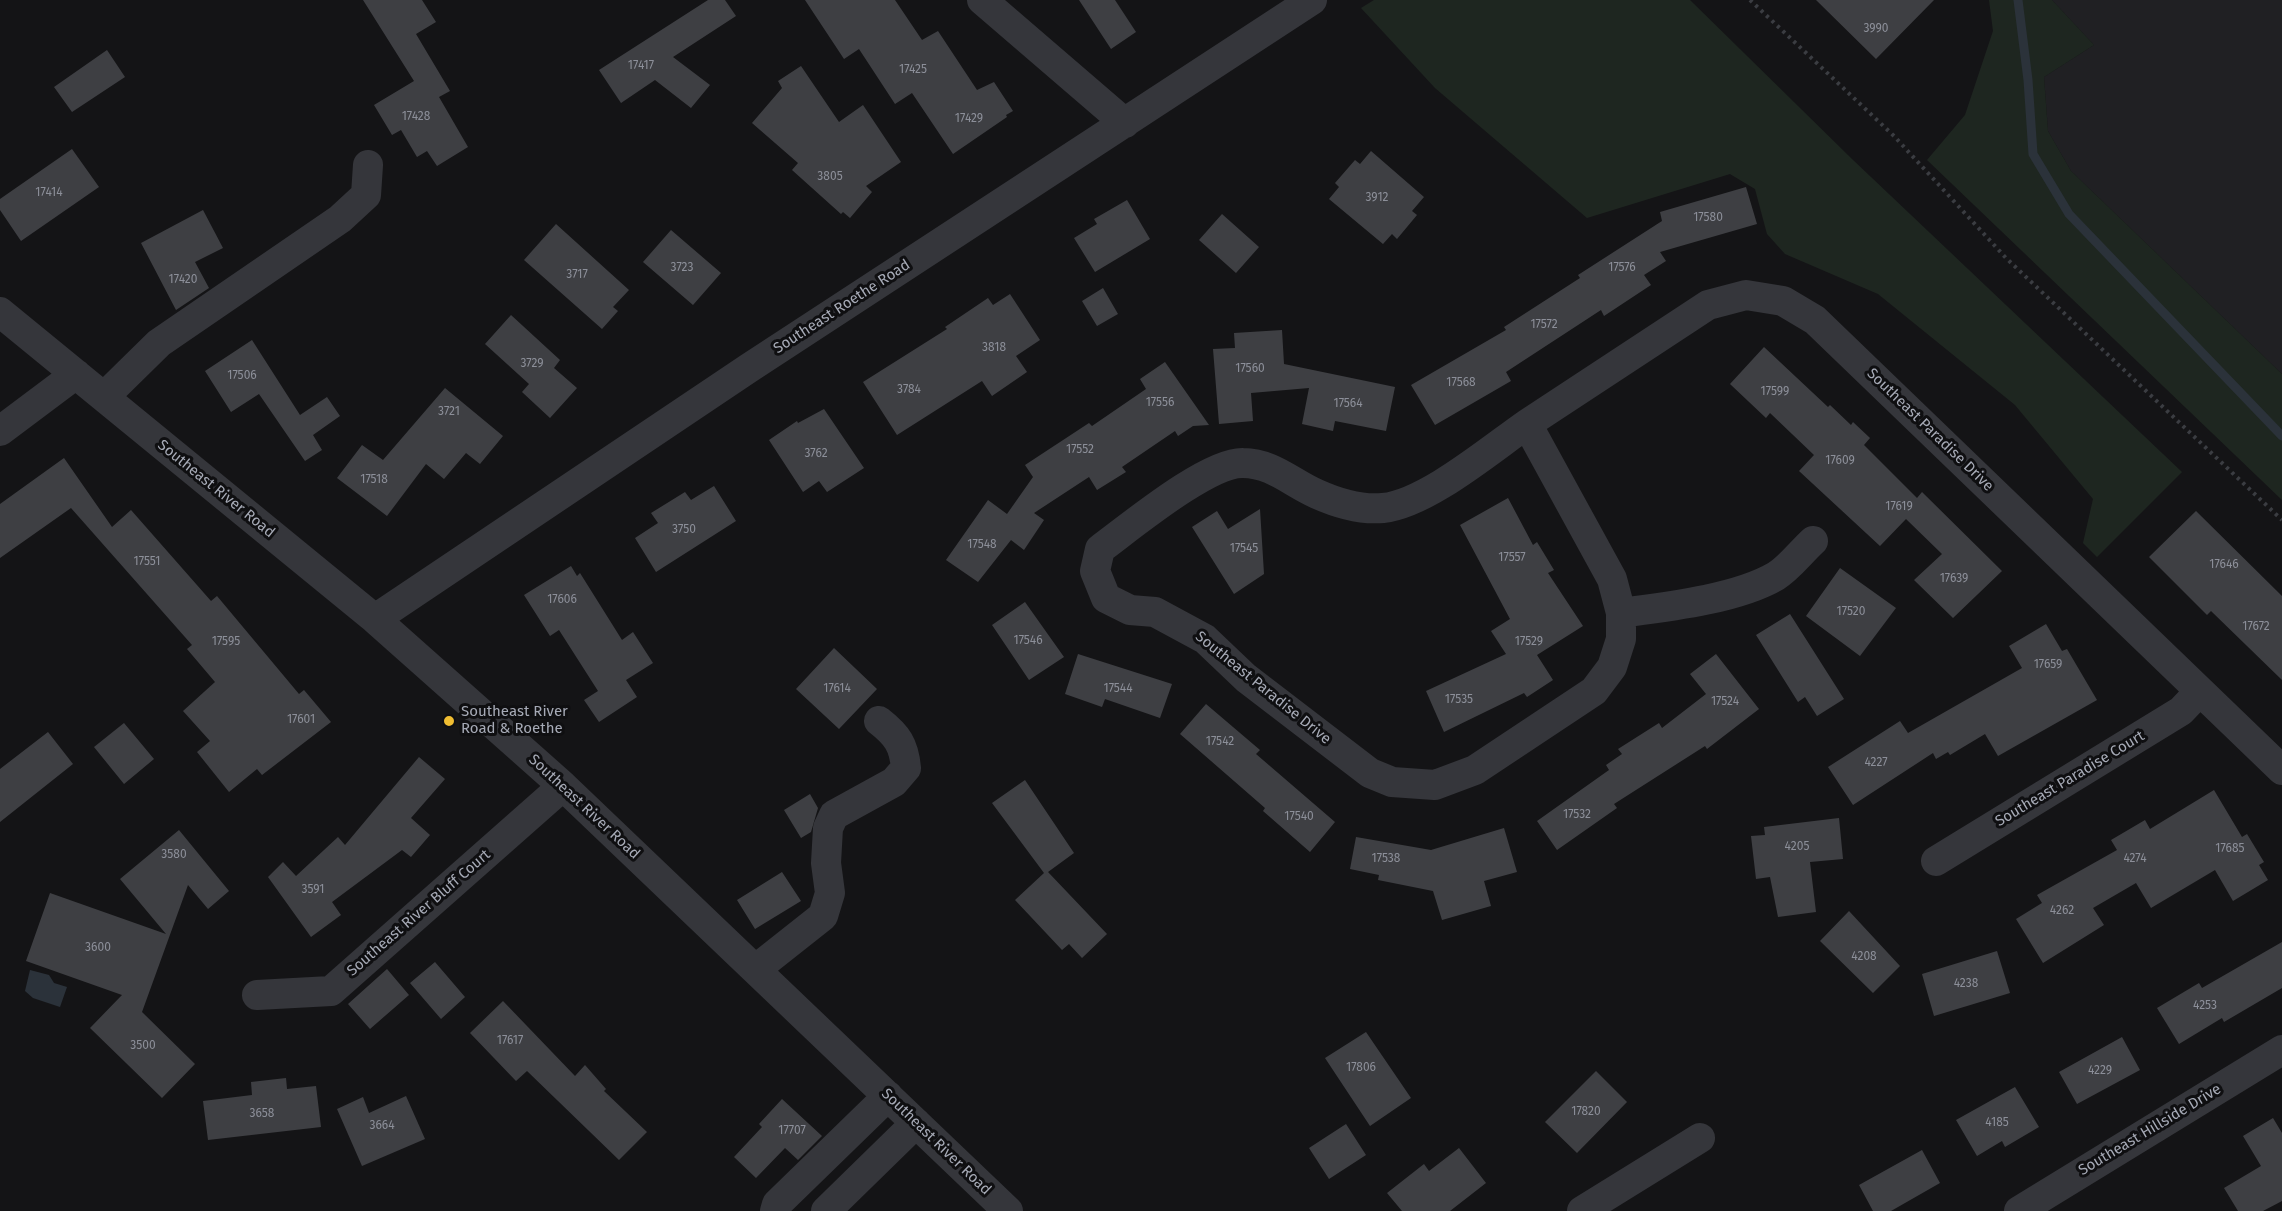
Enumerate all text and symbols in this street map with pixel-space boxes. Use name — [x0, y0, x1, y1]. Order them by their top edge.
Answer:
house number: 3990 — [1863, 22, 1889, 36]
house number: 17417 — [628, 59, 654, 73]
house number: 17425 — [899, 63, 927, 77]
house number: 17428 — [402, 110, 430, 124]
house number: 17429 — [955, 112, 983, 126]
house number: 3805 — [817, 170, 843, 184]
house number: 17414 — [35, 186, 63, 200]
house number: 3912 — [1365, 191, 1389, 205]
house number: 17580 — [1693, 211, 1723, 225]
street label: Southeast Roethe Road — [770, 256, 914, 358]
house number: 3723 — [671, 261, 693, 275]
house number: 17576 — [1608, 261, 1636, 275]
house number: 3717 — [566, 268, 588, 282]
house number: 17420 — [169, 273, 197, 287]
house number: 17572 — [1530, 318, 1558, 332]
house number: 3818 — [982, 341, 1006, 355]
house number: 3729 — [520, 357, 544, 371]
house number: 17560 — [1235, 362, 1265, 376]
street label: Southeast Paradise Drive — [1863, 365, 1997, 495]
house number: 17506 — [227, 369, 257, 383]
house number: 17568 — [1446, 376, 1476, 390]
house number: 3784 — [897, 383, 921, 397]
house number: 17599 — [1761, 385, 1789, 399]
house number: 17556 — [1146, 396, 1174, 410]
house number: 17564 — [1333, 397, 1363, 411]
house number: 3721 — [438, 405, 460, 419]
street label: Southeast River Road — [154, 436, 278, 542]
house number: 17552 — [1066, 443, 1094, 457]
house number: 3762 — [804, 447, 828, 461]
house number: 17609 — [1825, 454, 1855, 468]
house number: 17518 — [360, 473, 388, 487]
house number: 17619 — [1885, 500, 1913, 514]
house number: 3750 — [672, 523, 696, 537]
house number: 17548 — [967, 538, 997, 552]
house number: 17545 — [1230, 542, 1258, 556]
house number: 17557 — [1498, 551, 1526, 565]
house number: 17551 — [134, 555, 160, 569]
house number: 17646 — [2209, 558, 2239, 572]
house number: 17639 — [1940, 572, 1968, 586]
house number: 17606 — [547, 593, 577, 607]
house number: 17520 — [1837, 605, 1865, 619]
house number: 17672 — [2242, 620, 2270, 634]
street label: Southeast Paradise Drive — [1192, 628, 1334, 748]
house number: 17546 — [1013, 634, 1043, 648]
house number: 17595 — [212, 635, 240, 649]
house number: 17529 — [1515, 635, 1543, 649]
house number: 17659 — [2034, 658, 2062, 672]
house number: 17614 — [823, 682, 851, 696]
house number: 17544 — [1103, 682, 1133, 696]
house number: 17535 — [1445, 693, 1473, 707]
house number: 17524 — [1711, 695, 1739, 709]
place label: Southeast River Road & Roethe — [461, 703, 568, 738]
house number: 17601 — [287, 713, 315, 727]
marker: Southeast River Road & Roethe — [442, 714, 456, 728]
street label: Southeast Paradise Court — [1992, 727, 2148, 831]
house number: 17542 — [1206, 735, 1234, 749]
street label: Southeast River Road — [525, 751, 643, 863]
house number: 4227 — [1864, 756, 1888, 770]
house number: 17532 — [1563, 808, 1591, 822]
house number: 17540 — [1284, 810, 1314, 824]
house number: 4205 — [1785, 840, 1809, 854]
house number: 17685 — [2215, 842, 2245, 856]
street label: Southeast River Bluff Court — [344, 846, 494, 980]
house number: 3580 — [161, 848, 187, 862]
house number: 17538 — [1372, 852, 1400, 866]
house number: 4274 — [2123, 852, 2147, 866]
house number: 3591 — [301, 883, 325, 897]
house number: 4262 — [2050, 904, 2074, 918]
house number: 3600 — [85, 941, 111, 955]
house number: 4208 — [1851, 950, 1877, 964]
house number: 4238 — [1954, 977, 1978, 991]
house number: 4253 — [2193, 999, 2217, 1013]
house number: 17617 — [497, 1034, 523, 1048]
house number: 3500 — [130, 1039, 156, 1053]
house number: 17806 — [1346, 1061, 1376, 1075]
house number: 4229 — [2088, 1064, 2112, 1078]
street label: Southeast Hillside Drive — [2075, 1080, 2225, 1180]
street label: Southeast River Road — [877, 1085, 995, 1199]
house number: 17820 — [1571, 1105, 1601, 1119]
house number: 3658 — [250, 1107, 274, 1121]
house number: 4185 — [1985, 1116, 2009, 1130]
house number: 3664 — [369, 1119, 395, 1133]
house number: 17707 — [778, 1124, 806, 1138]

